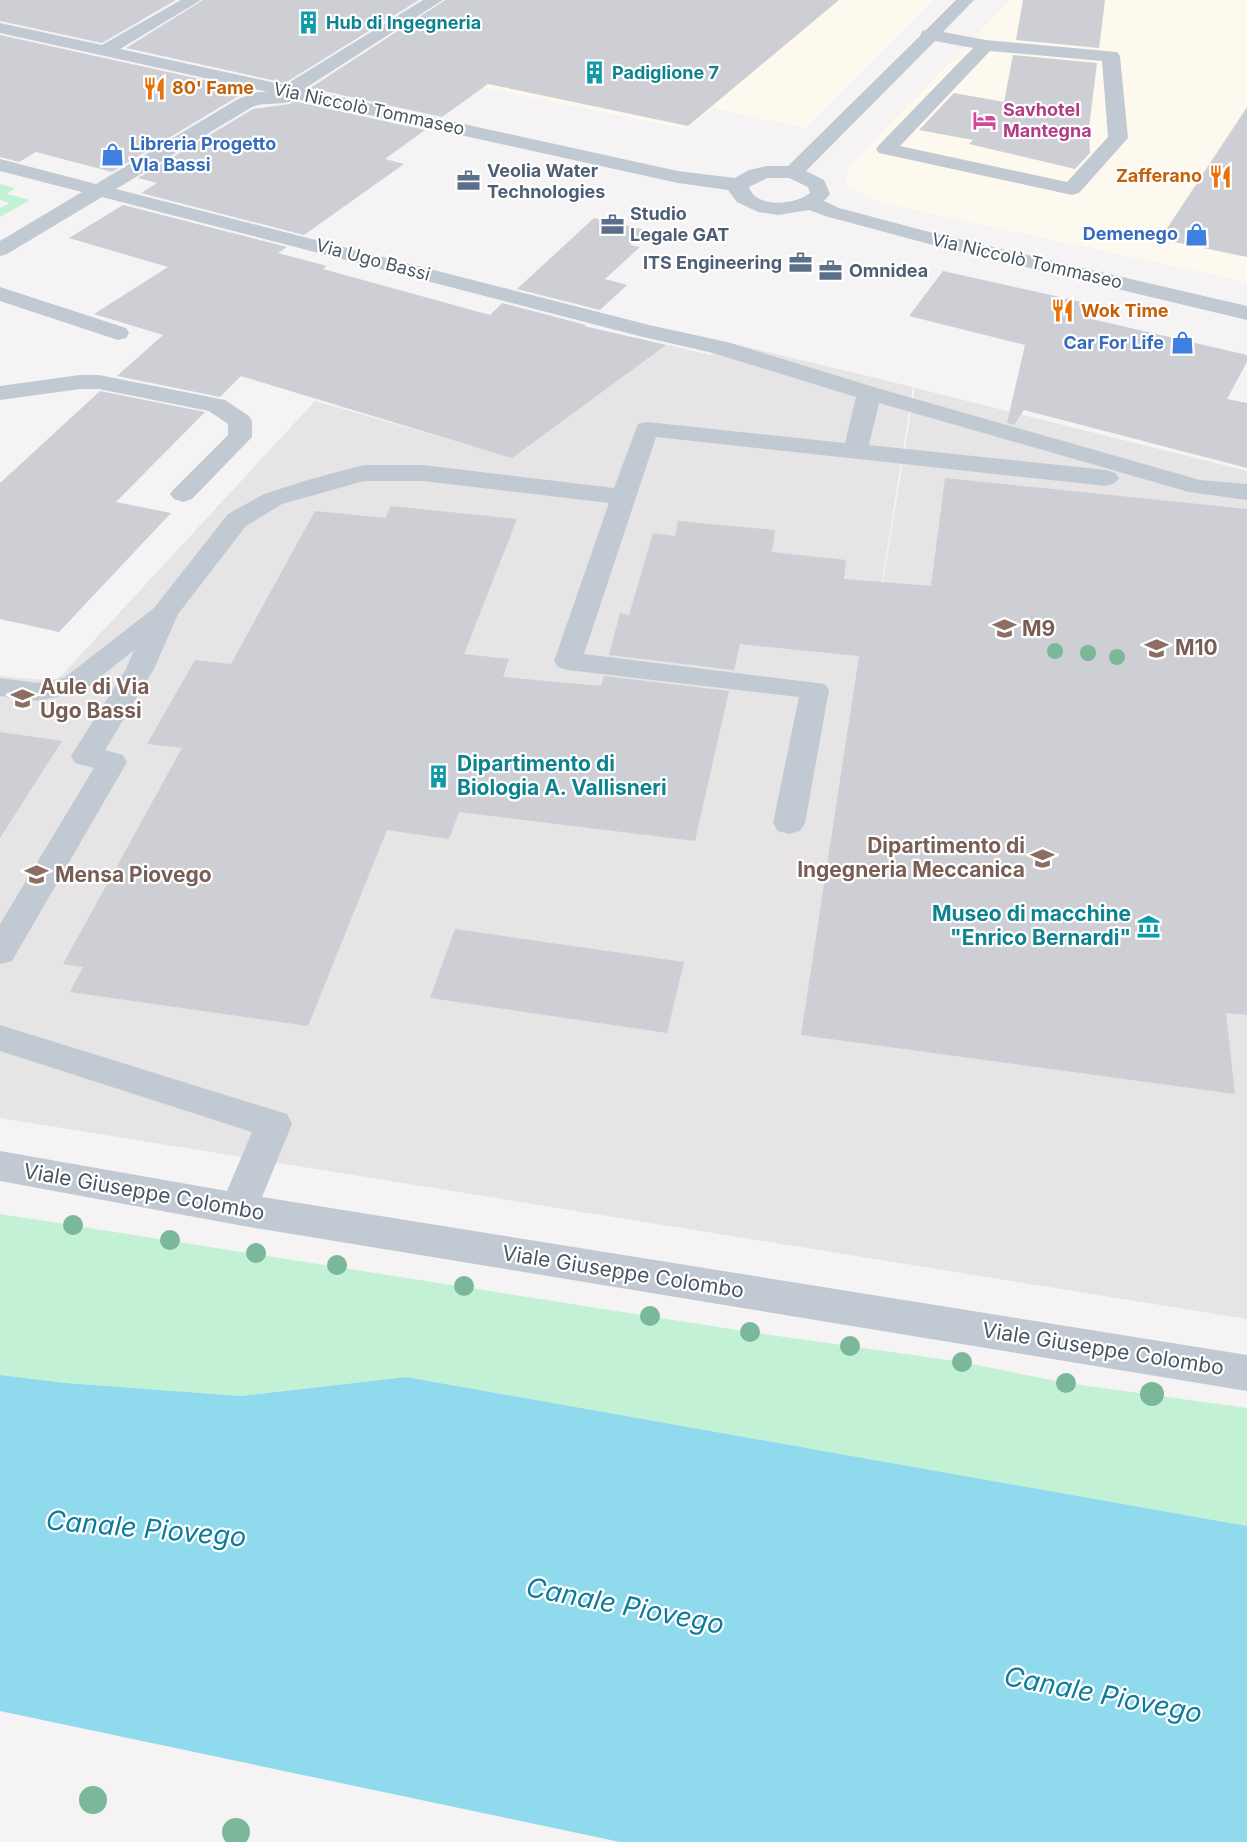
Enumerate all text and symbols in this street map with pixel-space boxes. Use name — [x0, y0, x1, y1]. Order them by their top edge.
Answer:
building icon: Hub di Ingegneria — [295, 10, 321, 36]
place label: Hub di Ingegneria — [326, 12, 481, 33]
building icon: Padiglione 7 — [581, 60, 607, 86]
place label: Padiglione 7 — [612, 62, 719, 83]
restaurant icon: 80' Fame — [141, 75, 167, 101]
place label: 80' Fame — [172, 77, 254, 98]
street label: Via Niccolò Tommaseo — [272, 78, 467, 139]
place label: Savhotel Mantegna — [1003, 99, 1092, 141]
hotel icon: Savhotel Mantegna — [972, 107, 998, 133]
place label: Libreria Progetto VIa Bassi — [130, 133, 276, 175]
shop icon: Libreria Progetto VIa Bassi — [99, 141, 125, 167]
place label: Veolia Water Technologies — [487, 160, 605, 202]
restaurant icon: Zafferano — [1207, 163, 1233, 189]
place label: Zafferano — [1116, 165, 1202, 186]
office icon: Veolia Water Technologies — [456, 168, 482, 194]
place label: Studio Legale GAT — [630, 203, 729, 245]
office icon: Studio Legale GAT — [599, 211, 625, 237]
shop icon: Demenego — [1183, 221, 1209, 247]
place label: Demenego — [1083, 223, 1178, 244]
street label: Via Niccolò Tommaseo — [930, 228, 1124, 293]
street label: Via Ugo Bassi — [314, 234, 433, 285]
office icon: ITS Engineering — [787, 250, 813, 276]
place label: ITS Engineering — [643, 252, 782, 273]
office icon: Omnidea — [818, 258, 844, 284]
place label: Omnidea — [849, 260, 928, 281]
restaurant icon: Wok Time — [1050, 298, 1076, 324]
place label: Wok Time — [1081, 300, 1169, 321]
shop icon: Car For Life — [1169, 330, 1195, 356]
place label: Car For Life — [1063, 332, 1164, 353]
school or university icon: M9 — [991, 616, 1017, 642]
place label: M9 — [1022, 616, 1055, 641]
school or university icon: M10 — [1144, 635, 1170, 661]
place label: M10 — [1175, 635, 1218, 660]
place label: Aule di Via Ugo Bassi — [40, 674, 149, 723]
school or university icon: Aule di Via Ugo Bassi — [9, 686, 35, 712]
place label: Dipartimento di Biologia A. Vallisneri — [457, 751, 667, 800]
building icon: Dipartimento di Biologia A. Vallisneri — [426, 763, 452, 789]
place label: Dipartimento di Ingegneria Meccanica — [797, 833, 1025, 882]
school or university icon: Dipartimento di Ingegneria Meccanica — [1030, 845, 1056, 871]
school or university icon: Mensa Piovego — [24, 862, 50, 888]
place label: Mensa Piovego — [55, 862, 212, 887]
place label: Museo di macchine "Enrico Bernardi" — [932, 901, 1131, 950]
museum icon: Museo di macchine "Enrico Bernardi" — [1136, 913, 1162, 939]
street label: Viale Giuseppe Colombo — [22, 1158, 267, 1225]
street label: Viale Giuseppe Colombo — [500, 1240, 746, 1303]
street label: Viale Giuseppe Colombo — [980, 1317, 1226, 1380]
water label: Canale Piovego — [45, 1503, 248, 1554]
water label: Canale Piovego — [523, 1570, 727, 1641]
water label: Canale Piovego — [1001, 1659, 1205, 1730]

